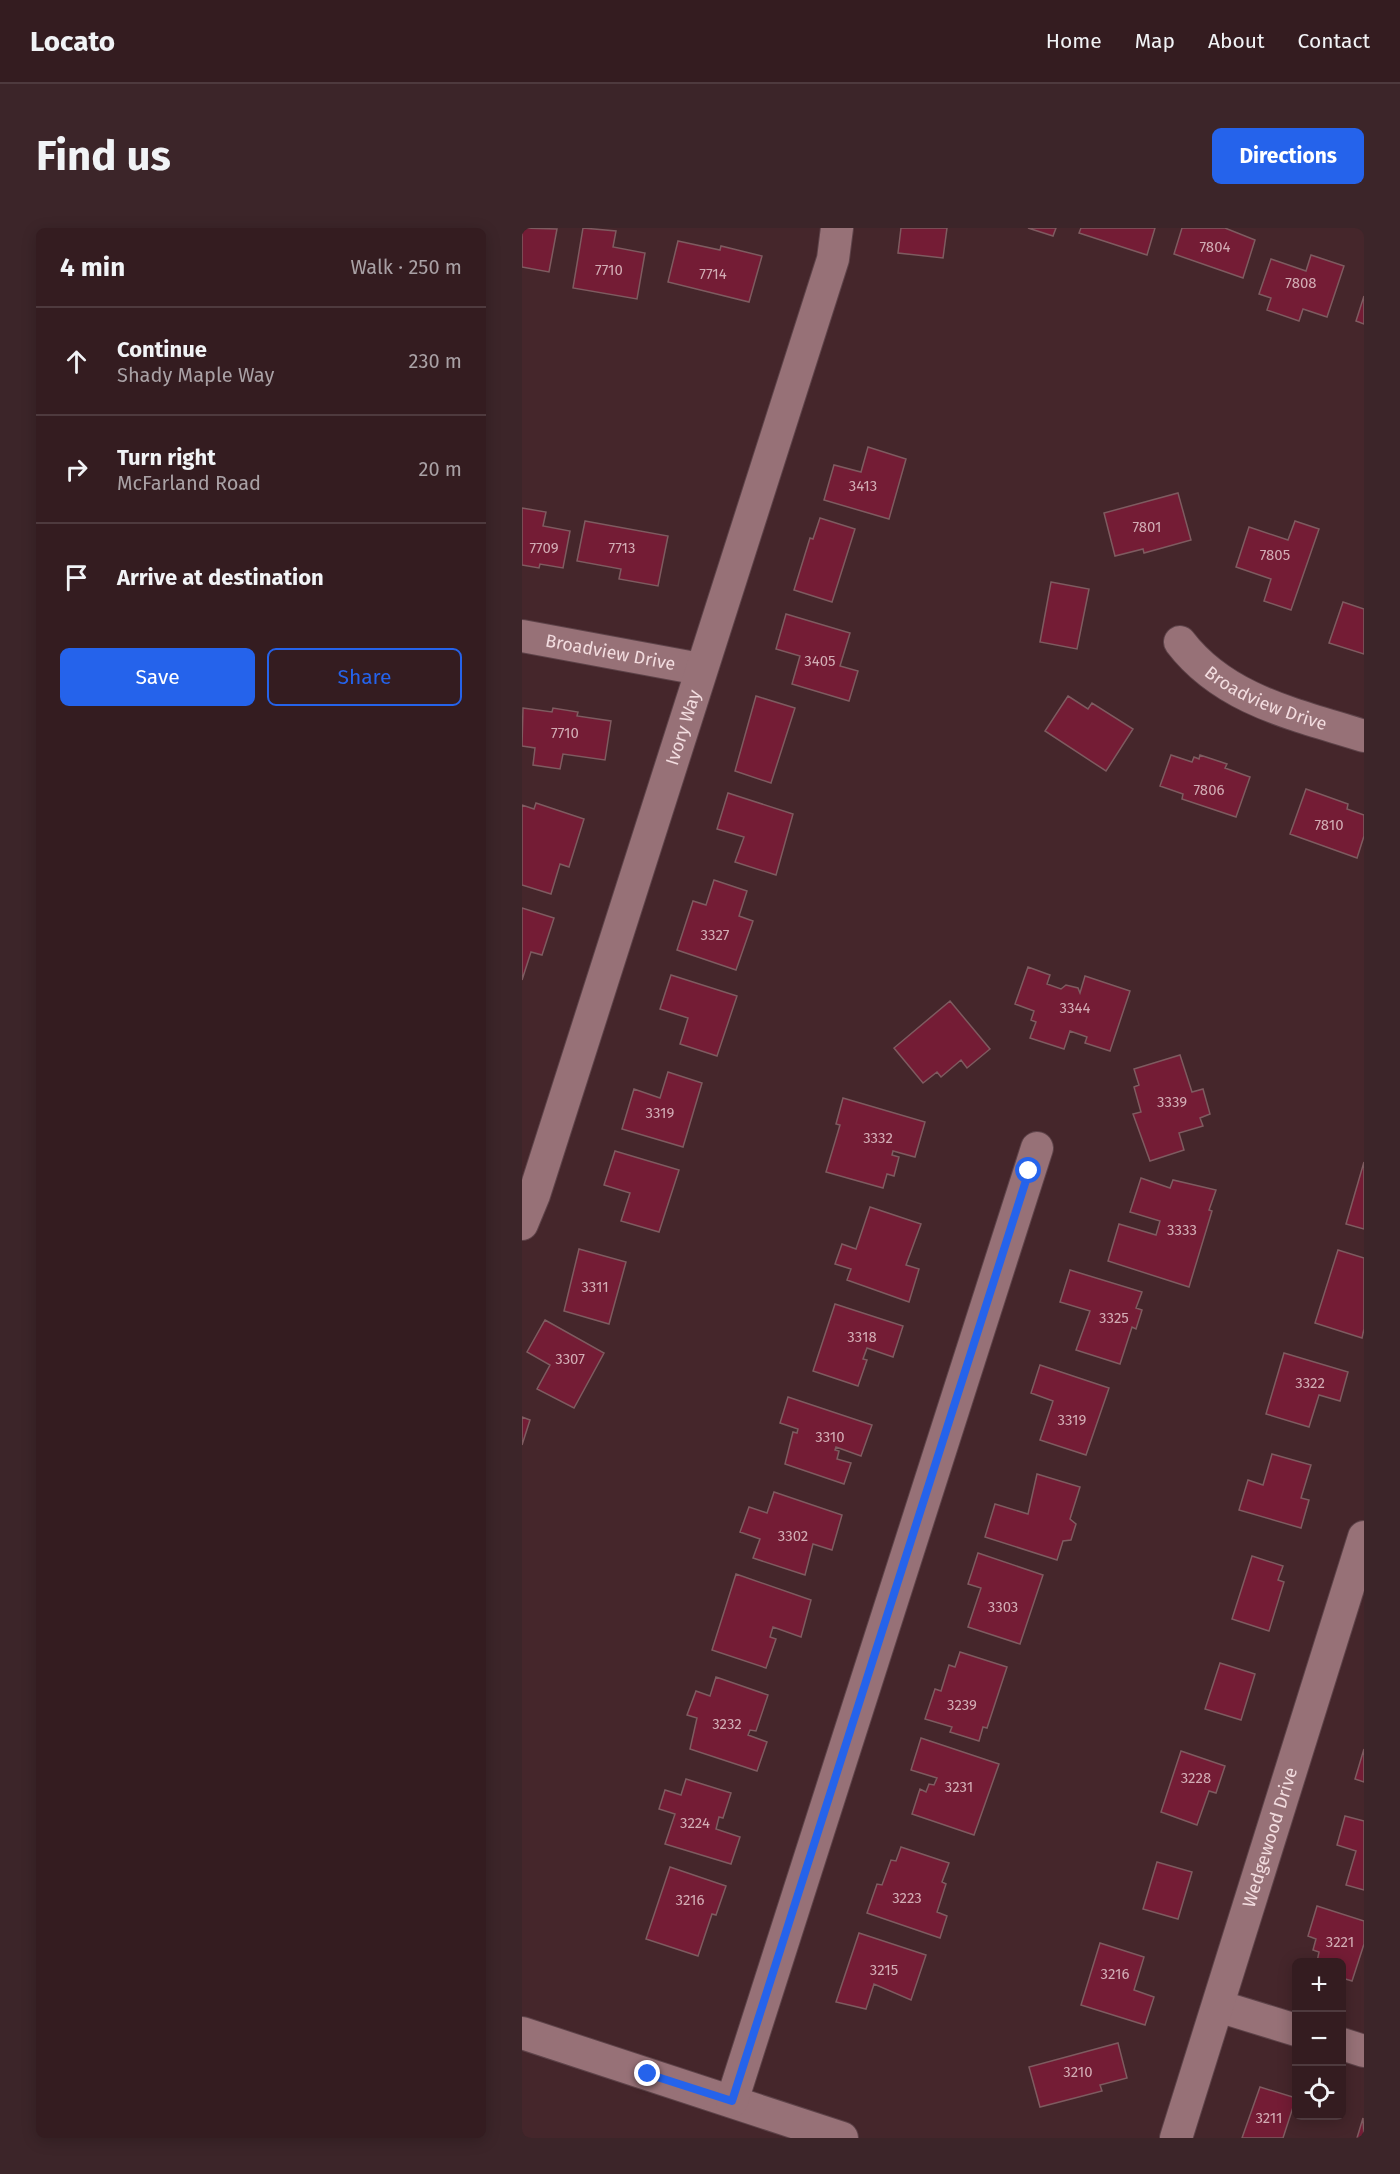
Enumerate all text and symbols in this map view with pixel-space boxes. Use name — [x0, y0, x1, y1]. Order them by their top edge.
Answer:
text: Locato — [30, 25, 115, 58]
text: Home — [1046, 28, 1102, 54]
text: Map — [1135, 28, 1175, 54]
text: About — [1208, 28, 1265, 54]
text: Contact — [1298, 28, 1370, 54]
button: Directions — [1212, 128, 1364, 184]
text: Find us — [36, 131, 171, 181]
house number: 7804 — [1200, 238, 1231, 256]
text: 4 min — [60, 252, 125, 283]
text: Walk · 250 m — [350, 255, 462, 279]
house number: 7710 — [595, 261, 623, 279]
house number: 7714 — [699, 265, 727, 283]
house number: 7808 — [1285, 274, 1317, 292]
text: Continue — [117, 336, 207, 363]
icon: ahead — [60, 345, 93, 378]
text: 230 m — [409, 349, 462, 373]
text: Shady Maple Way — [117, 363, 274, 387]
text: Turn right — [117, 444, 216, 471]
icon: right — [60, 453, 93, 486]
text: 20 m — [419, 457, 462, 481]
text: McFarland Road — [117, 471, 261, 495]
house number: 3413 — [849, 477, 877, 495]
house number: 7801 — [1132, 518, 1162, 536]
house number: 7709 — [529, 539, 559, 557]
house number: 7713 — [608, 539, 636, 557]
house number: 7805 — [1260, 546, 1290, 564]
icon: arrive — [60, 561, 93, 594]
text: Arrive at destination — [117, 564, 324, 591]
street label: Broadview Drive — [544, 630, 677, 675]
button: Save — [60, 648, 255, 706]
button: Share — [267, 648, 462, 706]
house number: 3405 — [804, 652, 836, 670]
street label: Broadview Drive — [1200, 661, 1329, 735]
street label: Ivory Way — [661, 687, 706, 768]
house number: 7710 — [551, 724, 579, 742]
house number: 7806 — [1194, 781, 1225, 799]
house number: 7810 — [1314, 816, 1344, 834]
house number: 3327 — [701, 926, 730, 944]
house number: 3344 — [1060, 999, 1090, 1017]
house number: 3339 — [1157, 1093, 1187, 1111]
house number: 3319 — [646, 1104, 675, 1122]
house number: 3332 — [863, 1129, 893, 1147]
route start — [1015, 1157, 1041, 1183]
house number: 3333 — [1167, 1221, 1197, 1239]
house number: 3311 — [581, 1278, 609, 1296]
house number: 3325 — [1099, 1309, 1129, 1327]
house number: 3318 — [847, 1328, 877, 1346]
house number: 3307 — [555, 1350, 585, 1368]
house number: 3322 — [1295, 1374, 1325, 1392]
house number: 3319 — [1058, 1411, 1087, 1429]
house number: 3310 — [815, 1428, 845, 1446]
house number: 3302 — [778, 1527, 808, 1545]
house number: 3303 — [988, 1598, 1018, 1616]
house number: 3239 — [947, 1696, 977, 1714]
house number: 3232 — [712, 1715, 742, 1733]
street label: Wedgewood Drive — [1238, 1764, 1302, 1910]
house number: 3228 — [1181, 1769, 1211, 1787]
house number: 3231 — [945, 1778, 973, 1796]
house number: 3224 — [680, 1814, 710, 1832]
house number: 3223 — [892, 1889, 922, 1907]
house number: 3216 — [676, 1891, 704, 1909]
house number: 3221 — [1326, 1933, 1354, 1951]
map controls — [1292, 1958, 1346, 2120]
button: + — [1292, 1958, 1346, 2012]
house number: 3215 — [870, 1961, 898, 1979]
house number: 3216 — [1101, 1965, 1129, 1983]
button: − — [1292, 2012, 1346, 2066]
route end — [634, 2060, 660, 2086]
house number: 3210 — [1063, 2063, 1093, 2081]
button: locate — [1292, 2066, 1346, 2120]
house number: 3211 — [1255, 2109, 1283, 2127]

